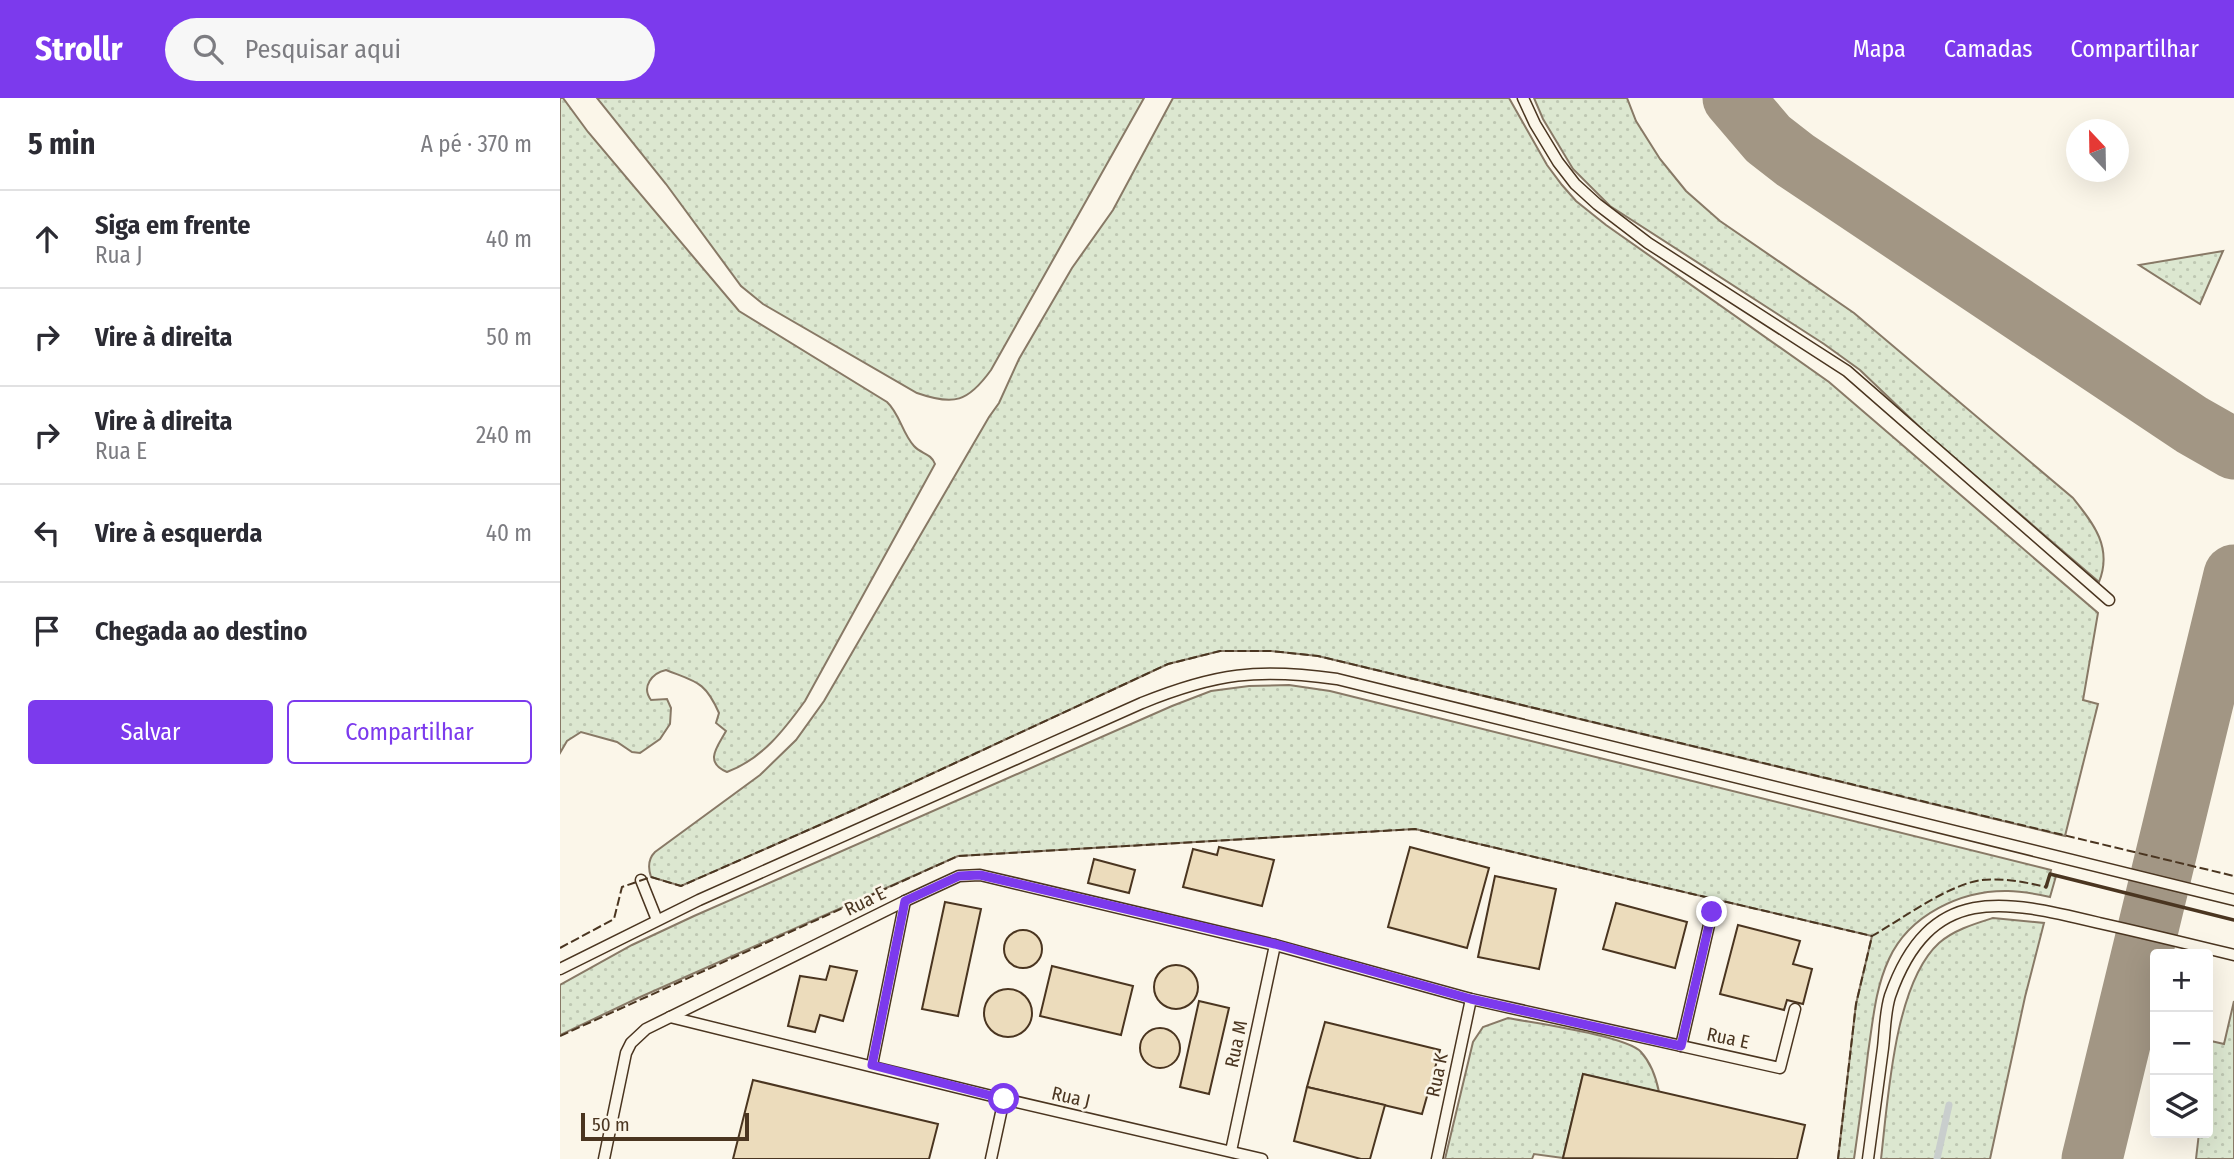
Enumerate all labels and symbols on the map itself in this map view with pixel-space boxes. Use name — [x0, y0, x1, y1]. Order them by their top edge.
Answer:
north arrow — [2066, 119, 2129, 182]
street label: Rua E — [841, 881, 889, 921]
route end — [1696, 896, 1727, 927]
street label: Rua M — [1220, 1018, 1252, 1070]
street label: Rua E — [1705, 1022, 1751, 1054]
street label: Rua K — [1421, 1050, 1453, 1099]
street label: Rua J — [1049, 1081, 1093, 1113]
route start — [988, 1083, 1019, 1114]
scale bar — [581, 1110, 749, 1142]

